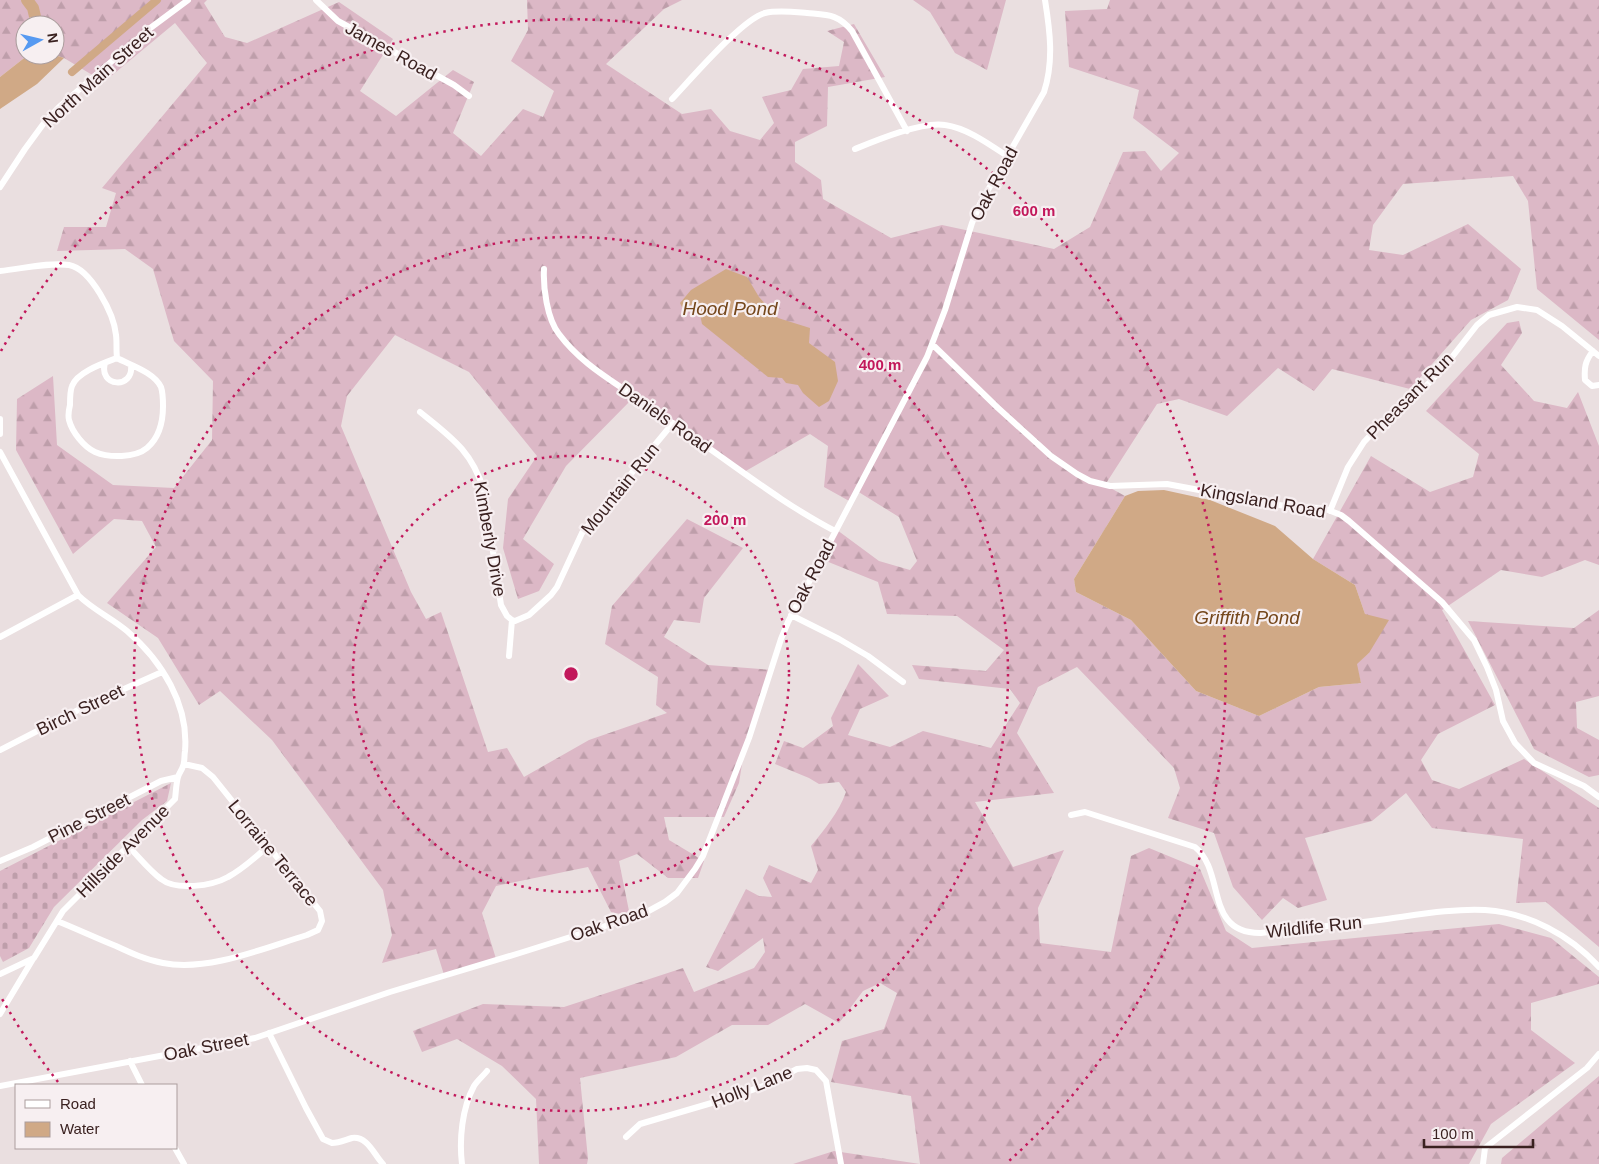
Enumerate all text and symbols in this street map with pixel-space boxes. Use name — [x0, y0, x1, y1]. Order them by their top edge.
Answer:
north arrow — [15, 15, 65, 65]
street label: James Road — [342, 18, 440, 84]
street label: North Main Street — [38, 22, 158, 132]
street label: Oak Road — [966, 144, 1022, 224]
text: 600 m — [1013, 202, 1055, 219]
water label: Hood Pond — [682, 298, 779, 319]
street label: Pheasant Run — [1363, 349, 1457, 443]
text: 400 m — [859, 356, 901, 373]
street label: Daniels Road — [615, 379, 715, 457]
street label: Mountain Run — [577, 439, 663, 539]
street label: Kimberly Drive — [470, 480, 510, 598]
street label: Kingsland Road — [1199, 480, 1327, 522]
text: 200 m — [704, 511, 746, 528]
street label: Oak Road — [783, 537, 839, 617]
water label: Griffith Pond — [1194, 607, 1301, 628]
centre of rings — [562, 665, 580, 683]
street label: Birch Street — [33, 680, 127, 740]
street label: Pine Street — [45, 789, 133, 847]
street label: Lorraine Terrace — [224, 796, 322, 910]
street label: Hillside Avenue — [73, 801, 173, 901]
street label: Oak Road — [567, 900, 651, 946]
street label: Wildlife Run — [1265, 912, 1363, 942]
street label: Oak Street — [162, 1029, 250, 1065]
street label: Holly Lane — [709, 1062, 795, 1112]
legend — [15, 1084, 178, 1149]
text: Road — [60, 1095, 96, 1112]
scale bar — [1424, 1116, 1533, 1148]
text: Water — [60, 1120, 99, 1137]
text: 100 m — [1432, 1125, 1474, 1142]

